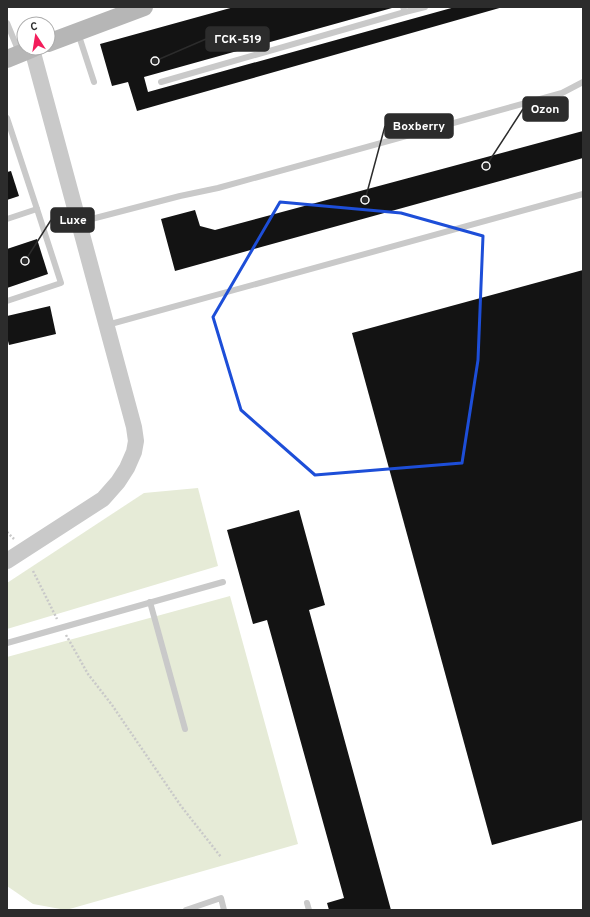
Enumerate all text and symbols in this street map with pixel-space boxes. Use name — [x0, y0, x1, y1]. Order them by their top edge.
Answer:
north arrow — [16, 16, 56, 56]
text: С — [29, 20, 39, 35]
callout: ГСК-519 — [206, 27, 269, 51]
text: ГСК-519 — [214, 32, 262, 48]
callout: Ozon — [523, 97, 568, 121]
text: Ozon — [531, 102, 559, 118]
callout: Boxberry — [385, 114, 453, 138]
text: Boxberry — [393, 119, 445, 135]
callout: Luxe — [51, 208, 94, 232]
text: Luxe — [59, 213, 87, 229]

